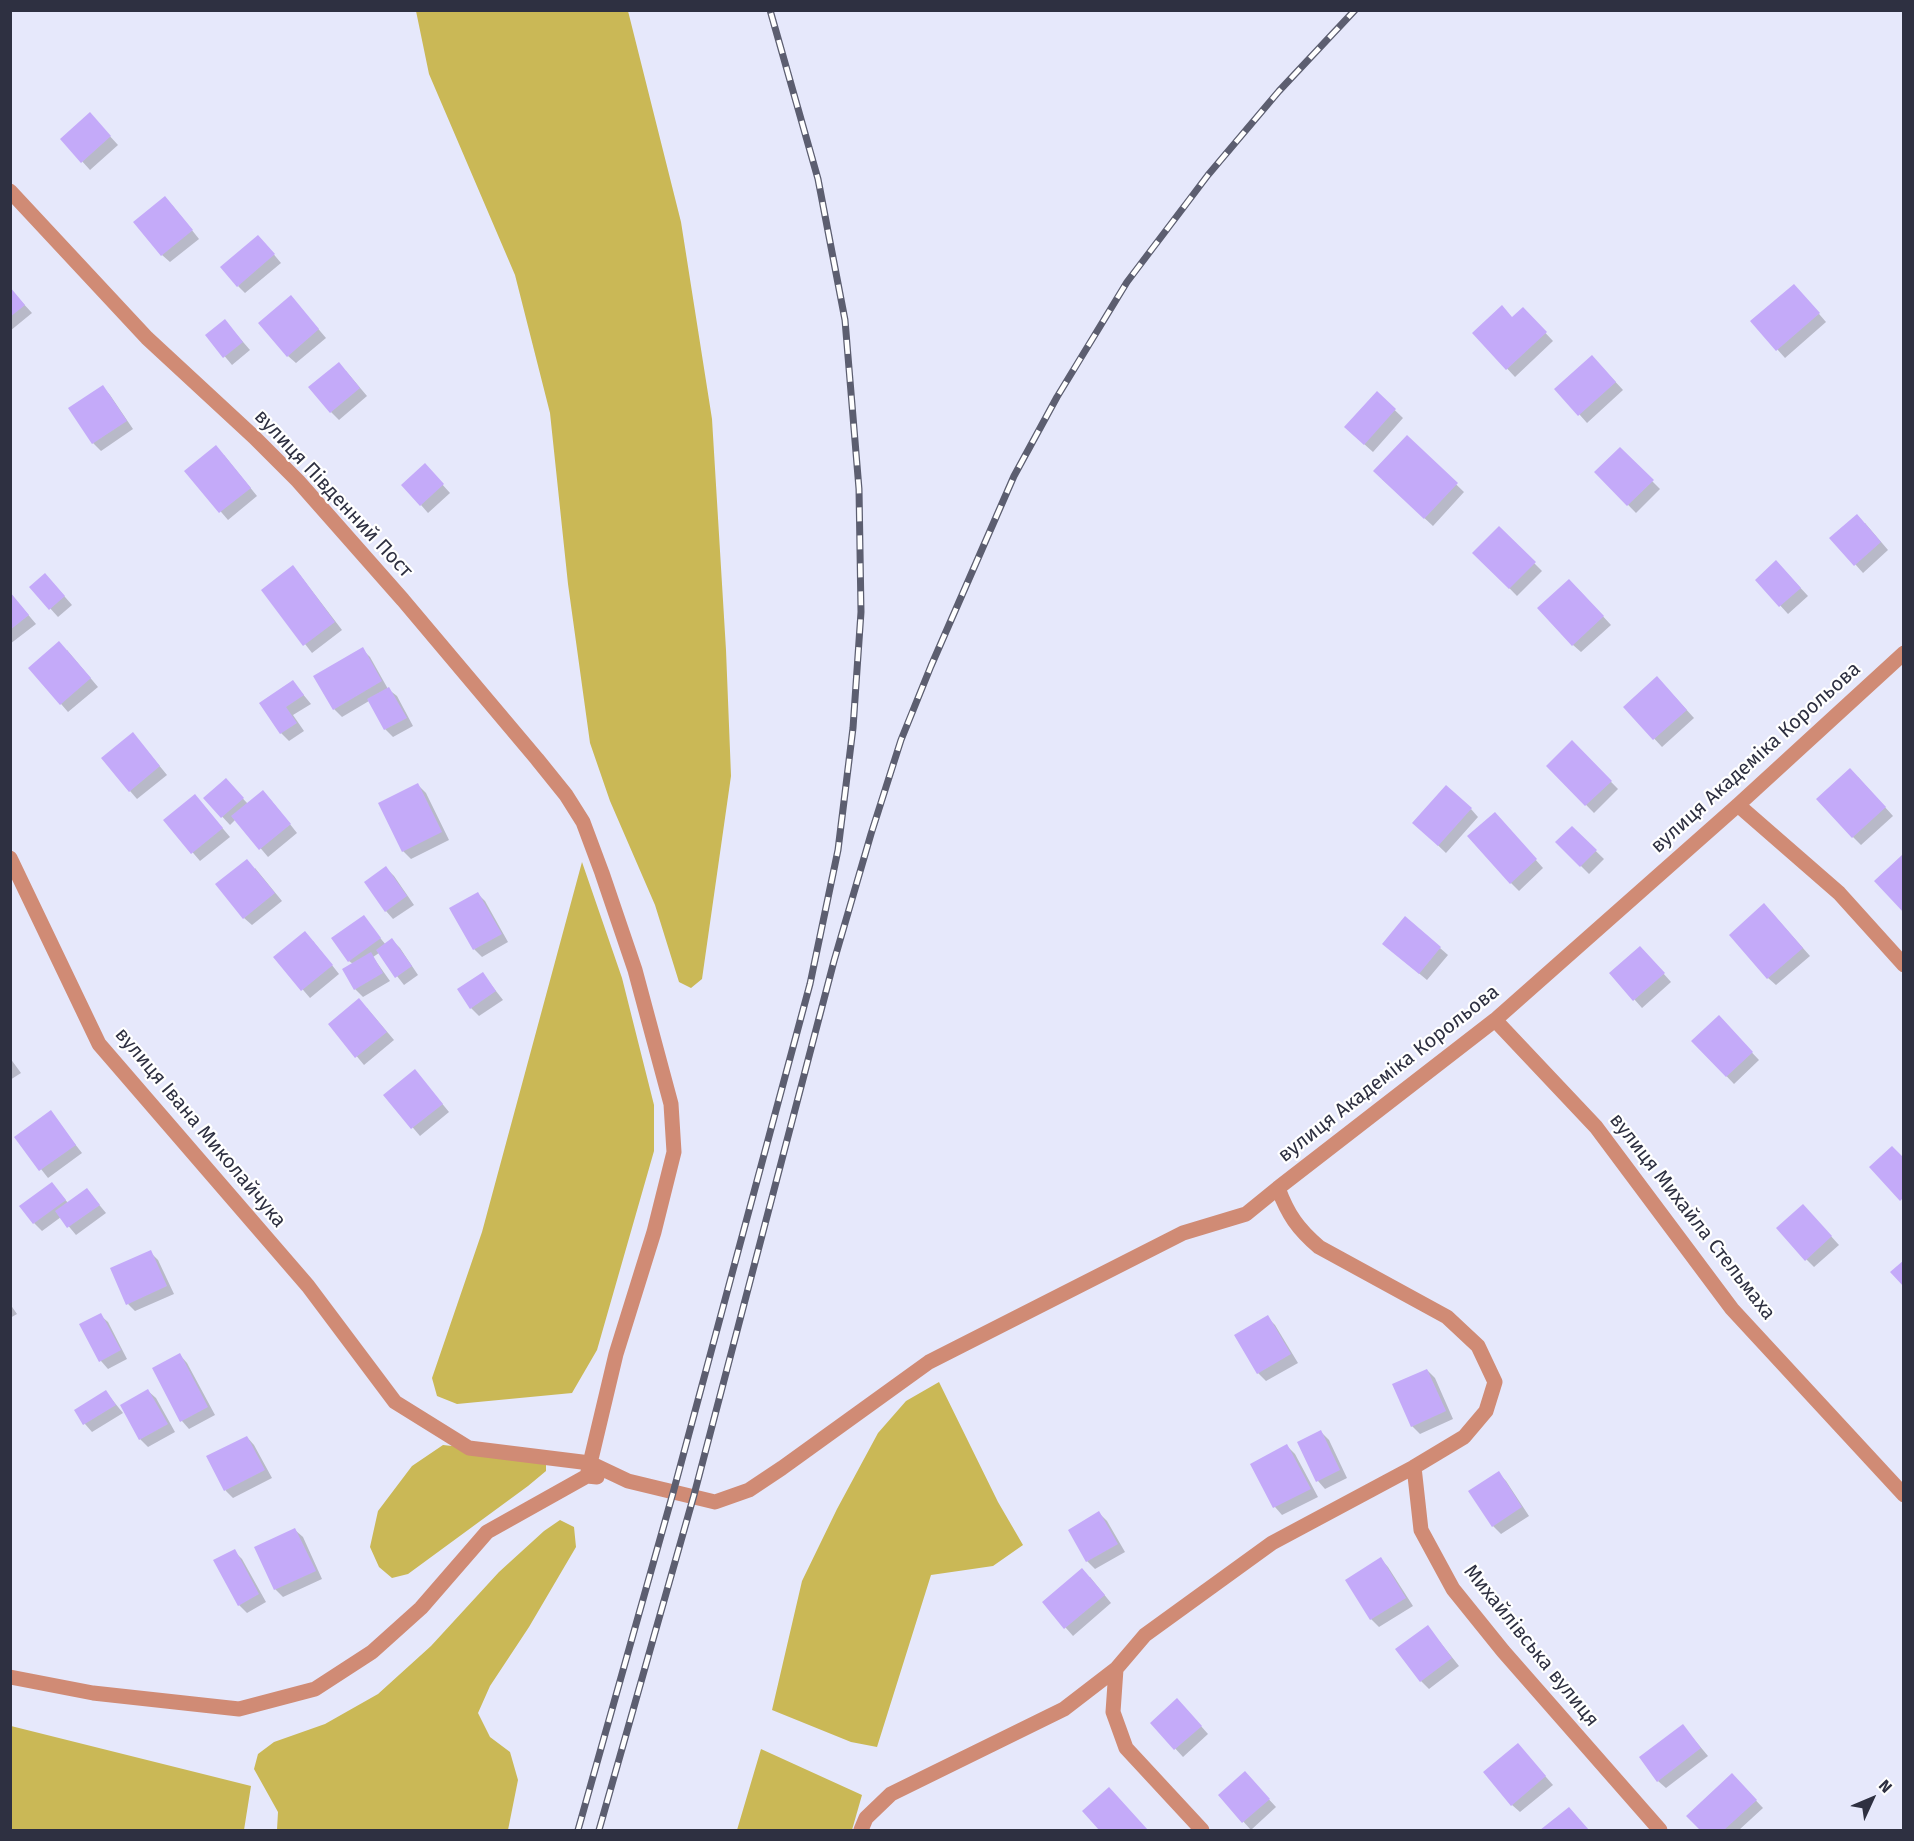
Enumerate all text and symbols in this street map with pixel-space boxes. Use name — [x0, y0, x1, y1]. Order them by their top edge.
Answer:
street label: вулиця Південний Пост — [249, 405, 417, 583]
street label: вулиця Академіка Корольова — [1646, 657, 1866, 859]
street label: вулиця Академіка Корольова — [1274, 980, 1504, 1168]
street label: вулиця Івана Миколайчука — [109, 1023, 291, 1233]
street label: вулиця Михайла Стельмаха — [1604, 1109, 1780, 1325]
street label: Михайлівська вулиця — [1458, 1560, 1604, 1732]
north arrow — [1842, 1769, 1902, 1829]
text: N — [1875, 1776, 1896, 1797]

